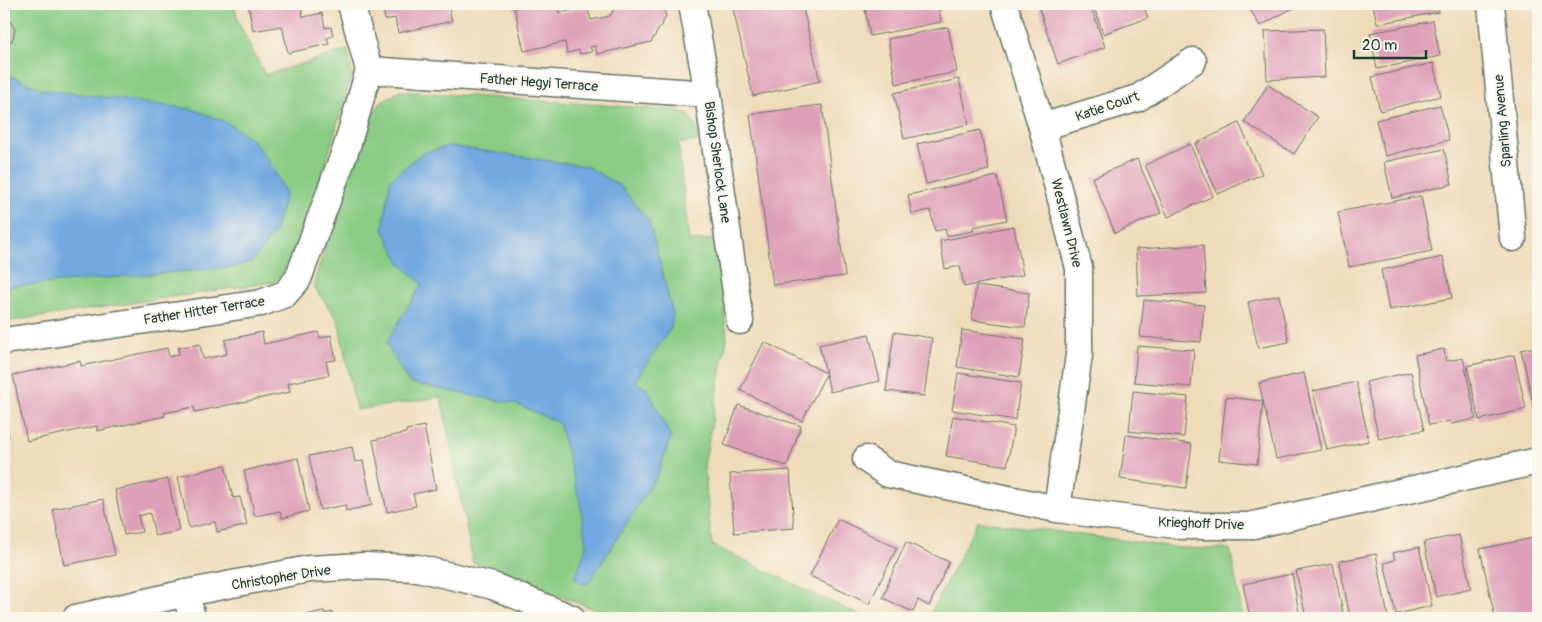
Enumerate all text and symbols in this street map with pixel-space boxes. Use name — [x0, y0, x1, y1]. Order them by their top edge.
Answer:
scale bar — [1354, 28, 1427, 60]
text: 20 m — [1362, 36, 1397, 55]
street label: Father Hegyi Terrace — [479, 70, 599, 95]
street label: Sparling Avenue — [1490, 74, 1515, 168]
street label: Katie Court — [1073, 88, 1142, 125]
street label: Bishop Sherlock Lane — [701, 100, 734, 224]
street label: Westlawn Drive — [1047, 177, 1086, 269]
street label: Father Hitter Terrace — [142, 292, 266, 328]
street label: Krieghoff Drive — [1158, 514, 1244, 534]
street label: Christopher Drive — [230, 561, 332, 594]

